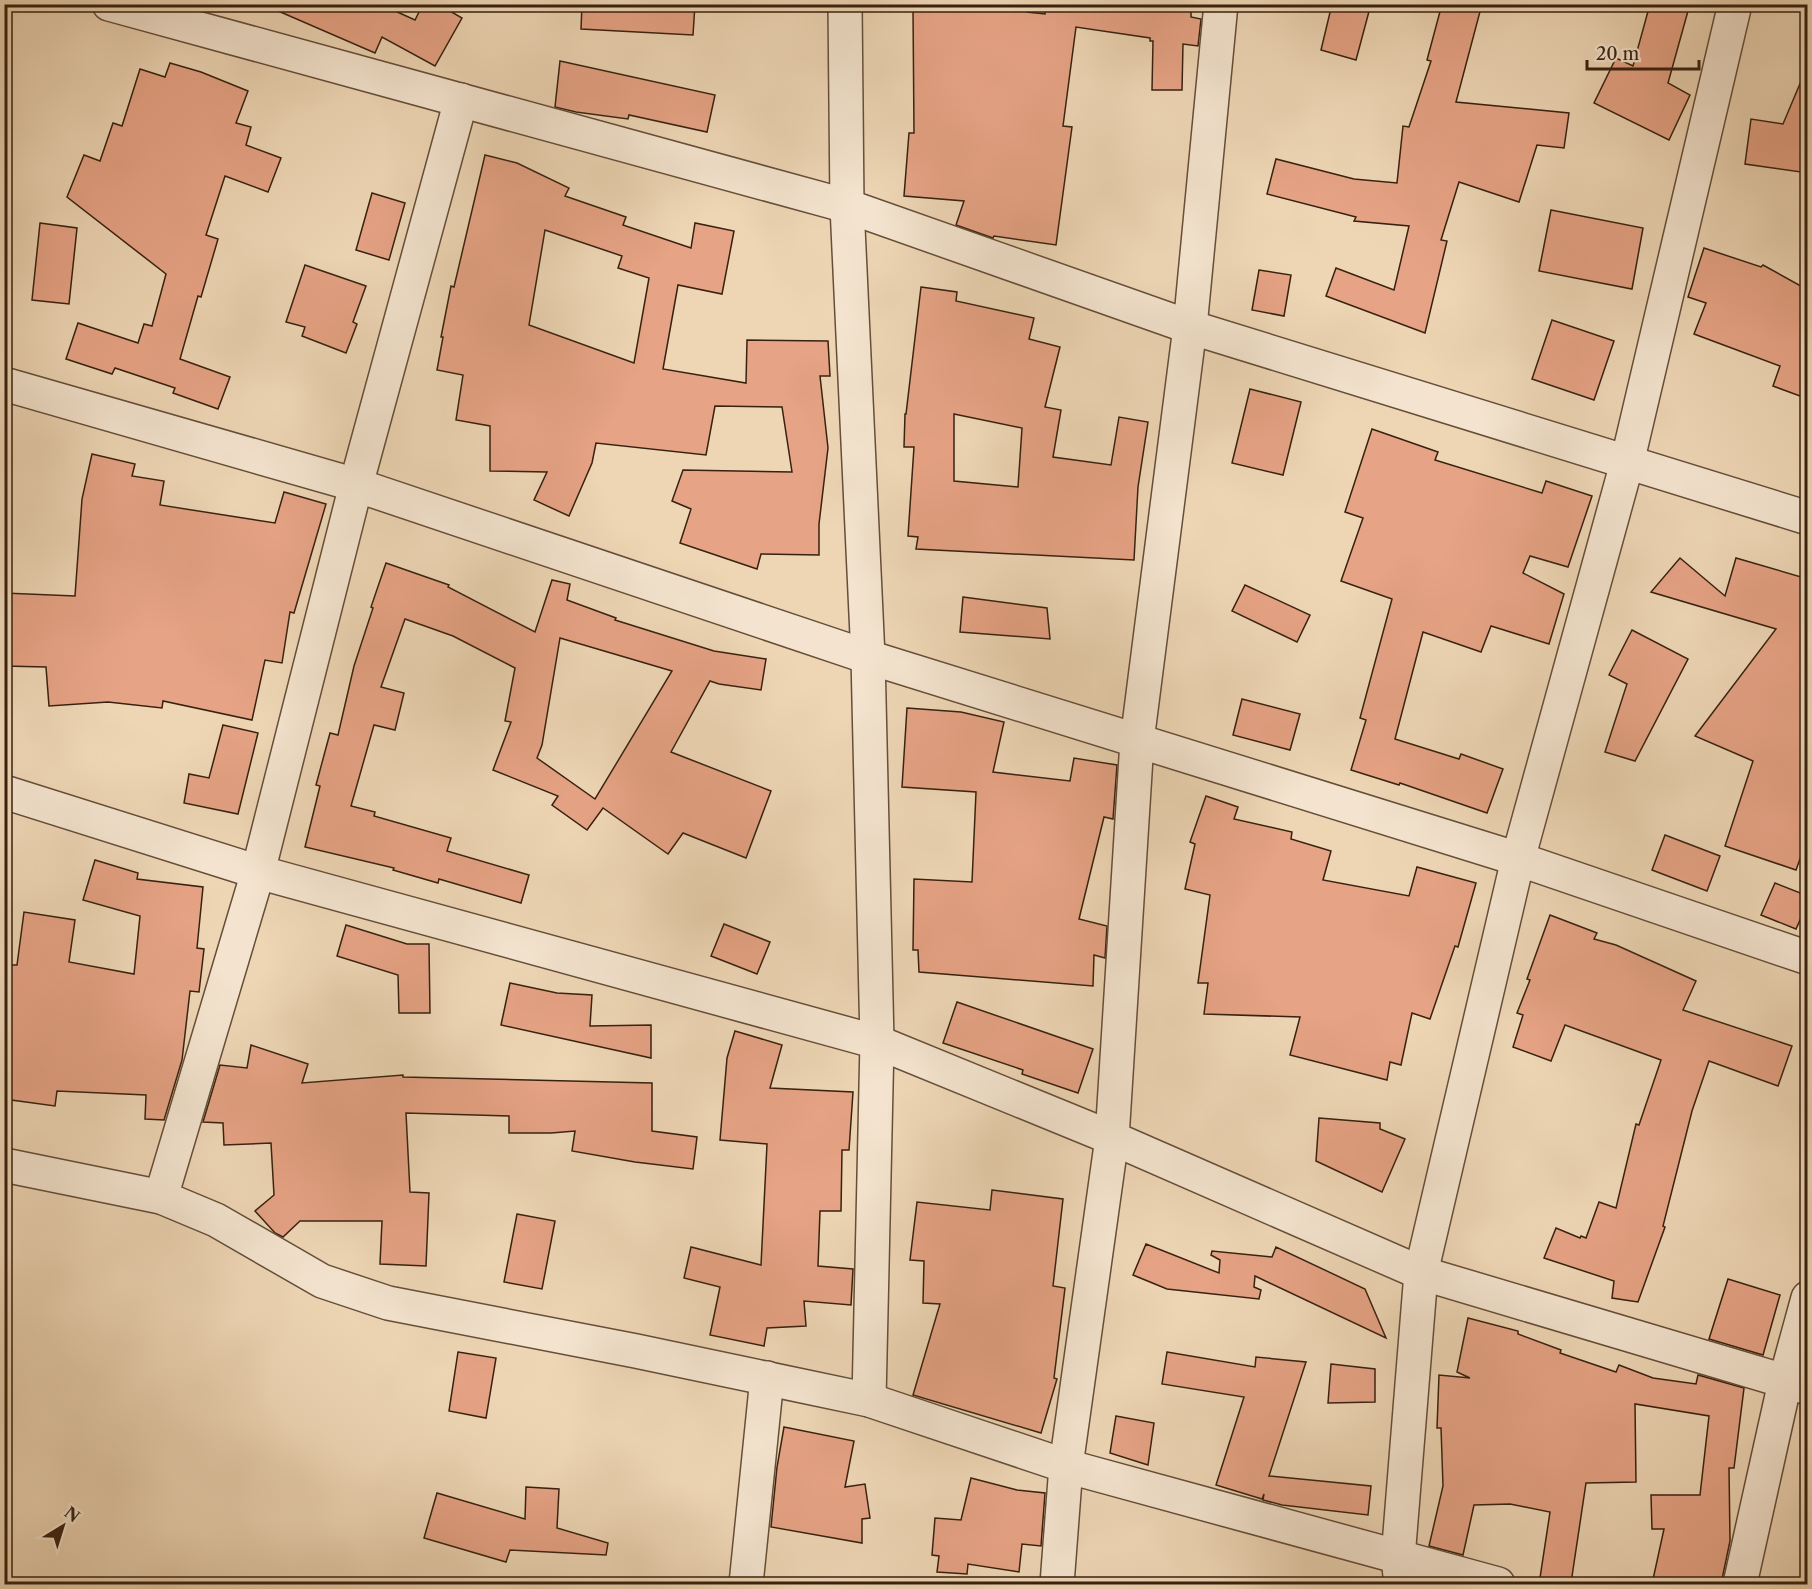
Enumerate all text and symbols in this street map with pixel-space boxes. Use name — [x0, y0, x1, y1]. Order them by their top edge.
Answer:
scale bar — [1587, 33, 1700, 71]
text: 20 m — [1596, 43, 1640, 65]
north arrow — [33, 1496, 93, 1556]
text: N — [61, 1502, 84, 1526]

